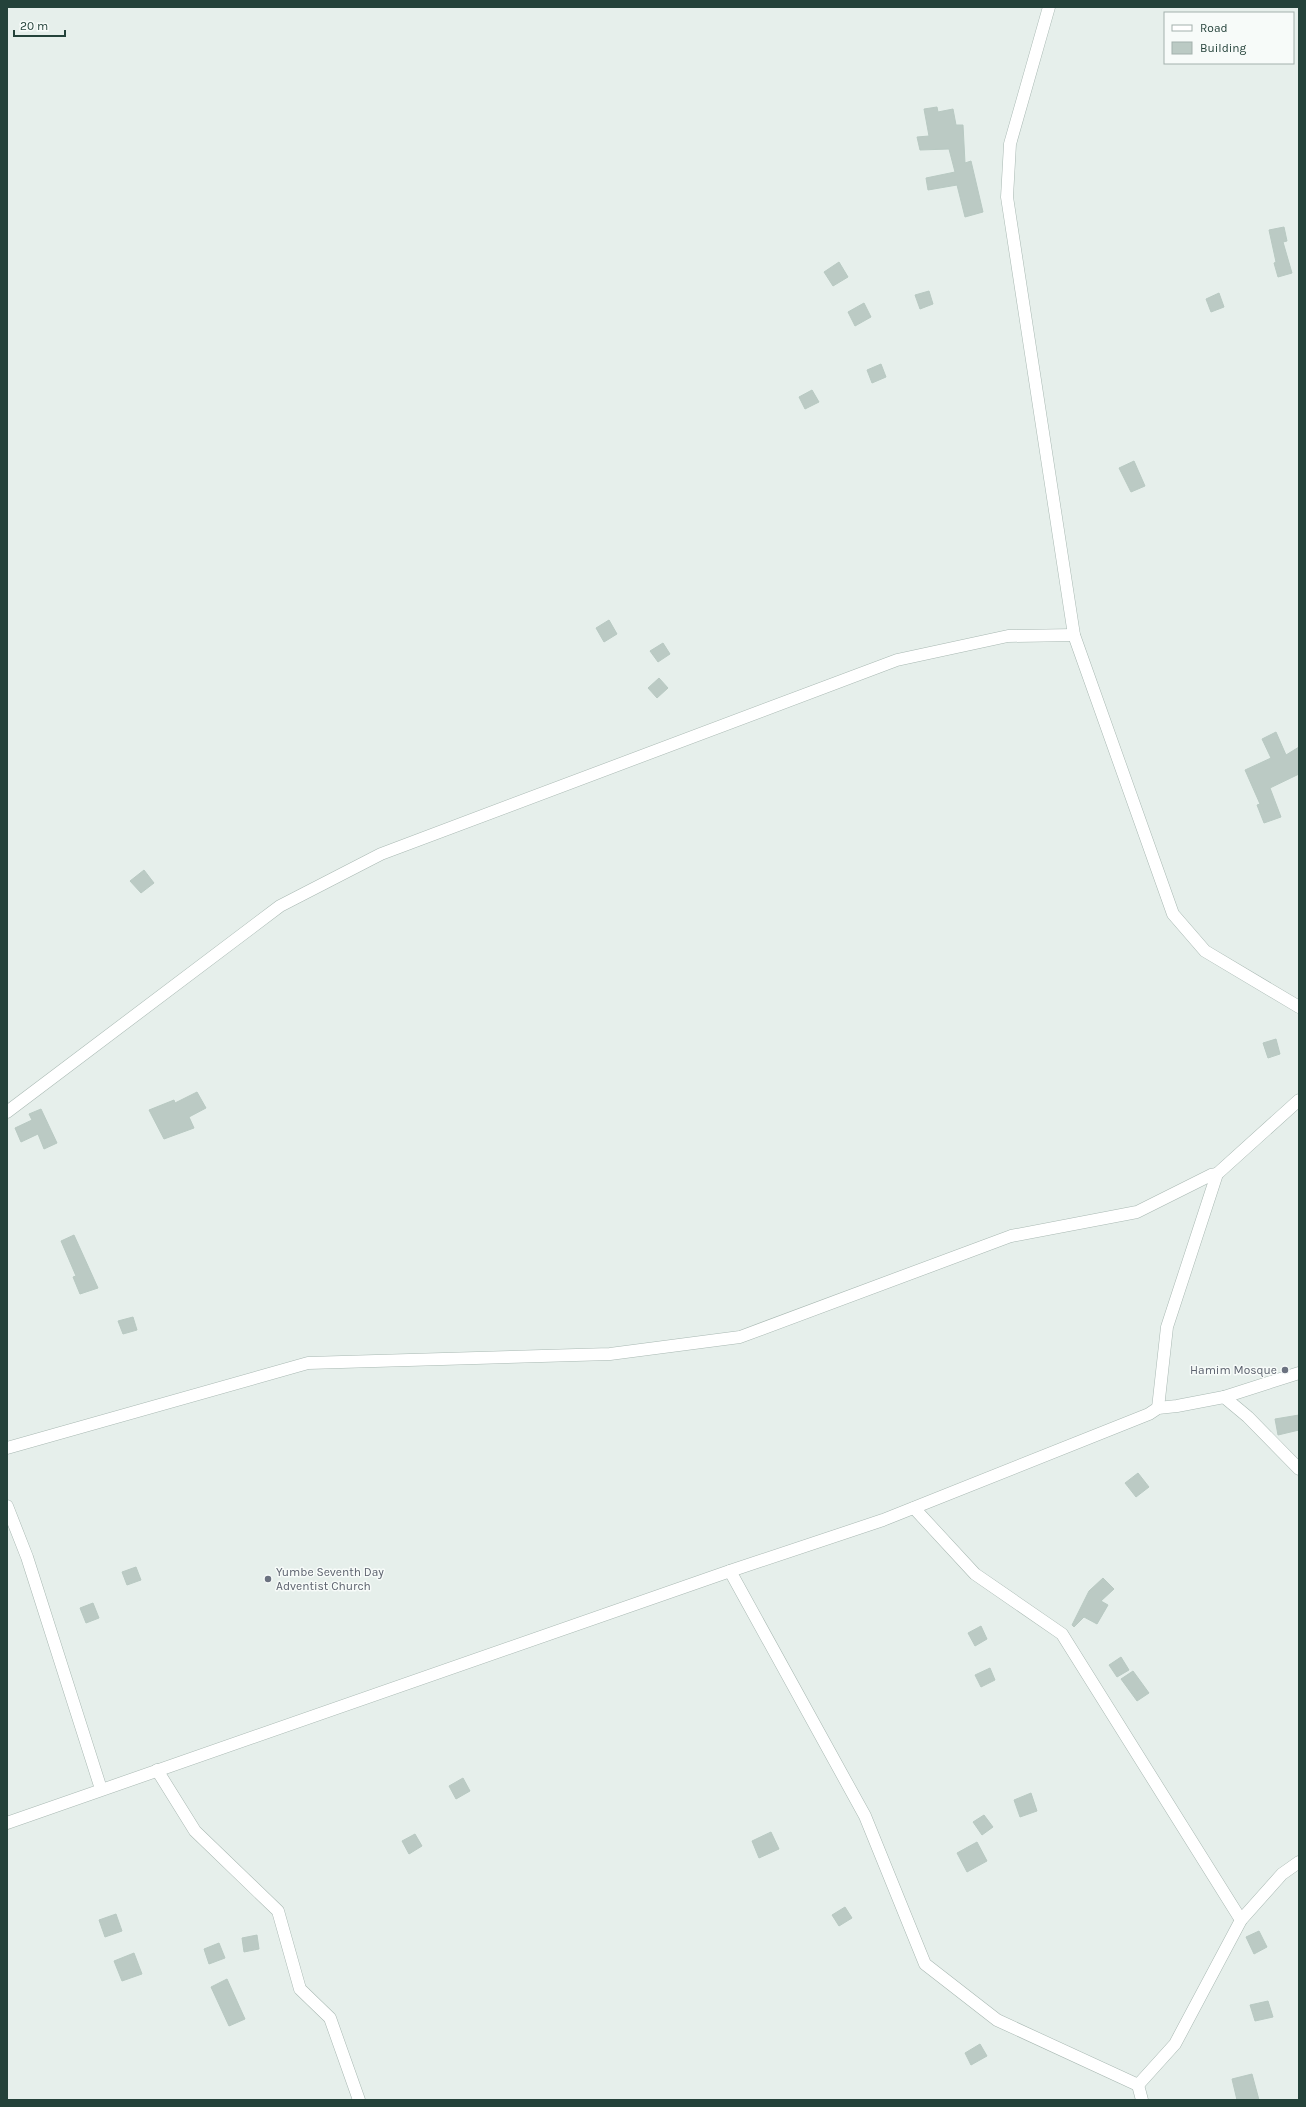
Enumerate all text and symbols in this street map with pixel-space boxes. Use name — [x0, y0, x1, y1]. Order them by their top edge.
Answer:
scale bar — [14, 12, 65, 38]
legend — [1164, 12, 1294, 64]
text: 20 m — [20, 19, 48, 33]
text: Road — [1200, 21, 1228, 35]
text: Building — [1200, 41, 1247, 55]
place label: Hamim Mosque — [1190, 1363, 1277, 1377]
marker: Hamim Mosque — [1280, 1365, 1290, 1375]
place label: Yumbe Seventh Day Adventist Church — [276, 1565, 384, 1593]
marker: Yumbe Seventh Day Adventist Church — [263, 1574, 273, 1584]

